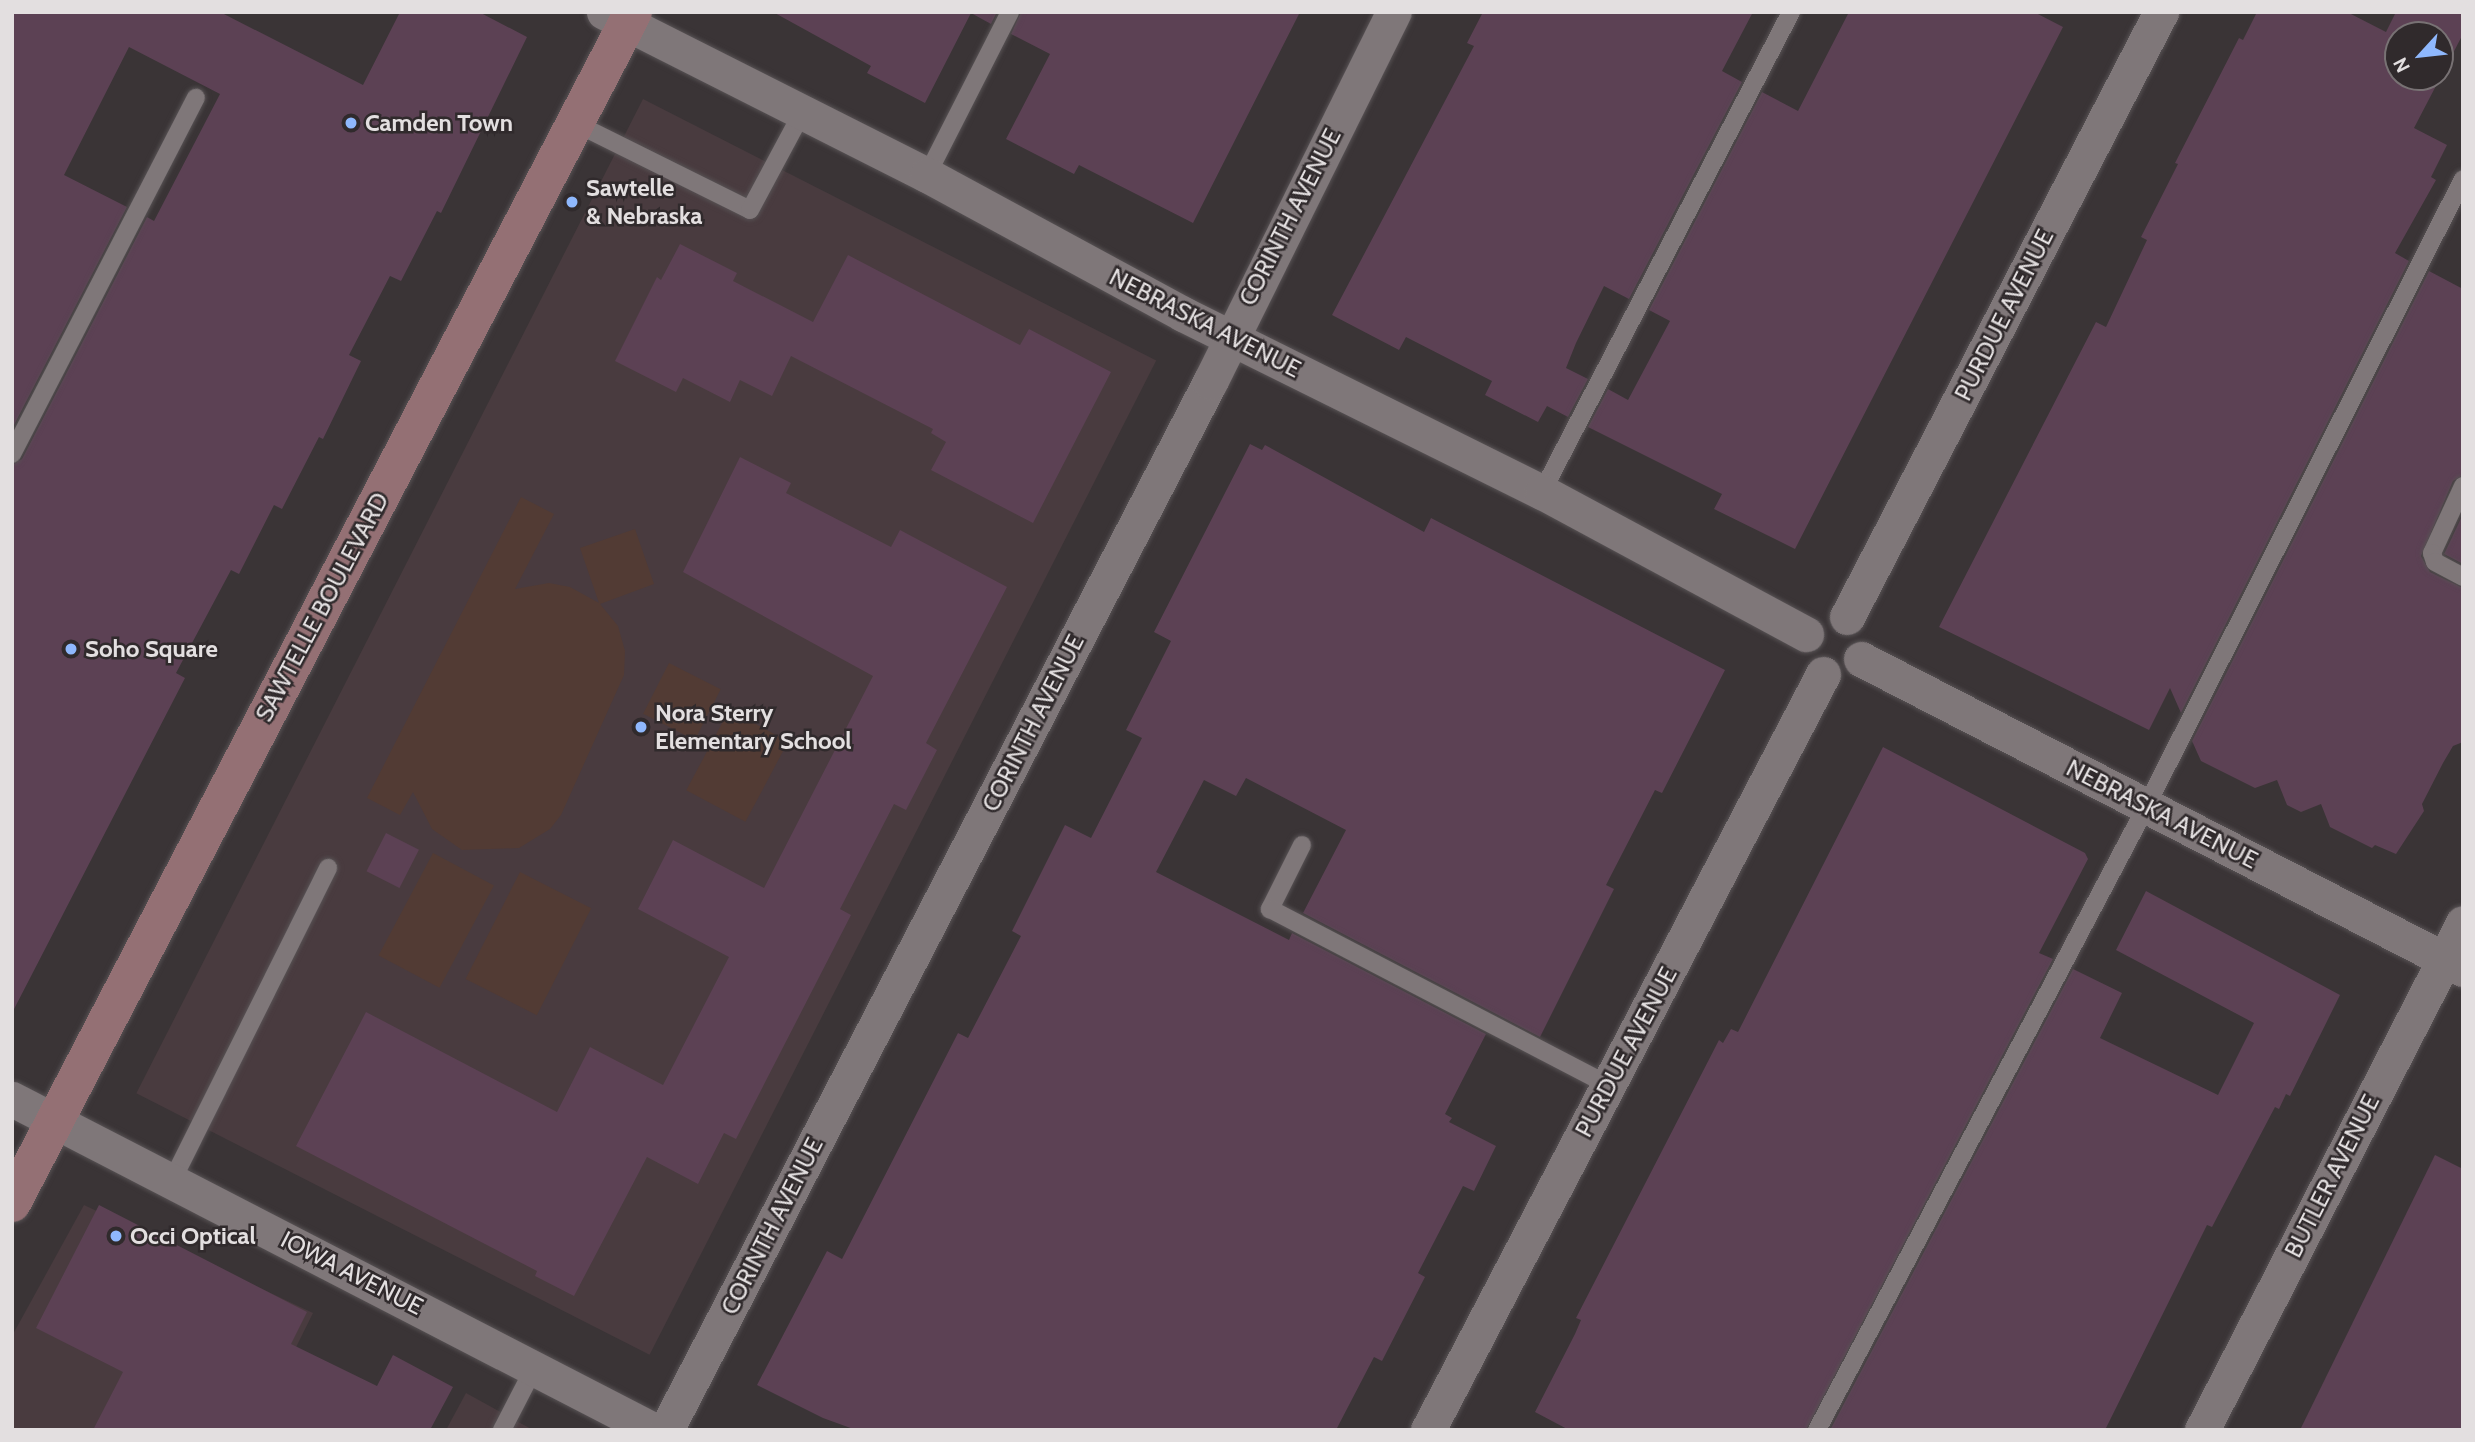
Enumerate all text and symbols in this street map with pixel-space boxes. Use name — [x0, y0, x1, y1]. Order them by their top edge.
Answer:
north arrow — [2384, 21, 2454, 91]
text: N — [2388, 54, 2415, 76]
place label: Camden Town — [365, 109, 513, 137]
marker: Camden Town — [343, 115, 359, 131]
street label: CORINTH AVENUE — [1233, 124, 1347, 310]
place label: Sawtelle & Nebraska — [586, 174, 702, 230]
marker: Sawtelle & Nebraska — [564, 194, 580, 210]
street label: PURDUE AVENUE — [1948, 225, 2060, 405]
street label: NEBRASKA AVENUE — [1105, 262, 1305, 384]
street label: SAWTELLE BOULEVARD — [249, 488, 395, 726]
street label: CORINTH AVENUE — [976, 630, 1090, 816]
place label: Soho Square — [85, 635, 218, 663]
marker: Soho Square — [63, 641, 79, 657]
place label: Nora Sterry Elementary School — [655, 699, 852, 755]
marker: Nora Sterry Elementary School — [633, 719, 649, 735]
street label: NEBRASKA AVENUE — [2062, 753, 2262, 875]
street label: PURDUE AVENUE — [1569, 962, 1683, 1142]
street label: BUTLER AVENUE — [2279, 1090, 2385, 1262]
street label: CORINTH AVENUE — [715, 1133, 829, 1319]
place label: Occi Optical — [130, 1222, 256, 1250]
street label: IOWA AVENUE — [276, 1225, 428, 1321]
marker: Occi Optical — [108, 1228, 124, 1244]

